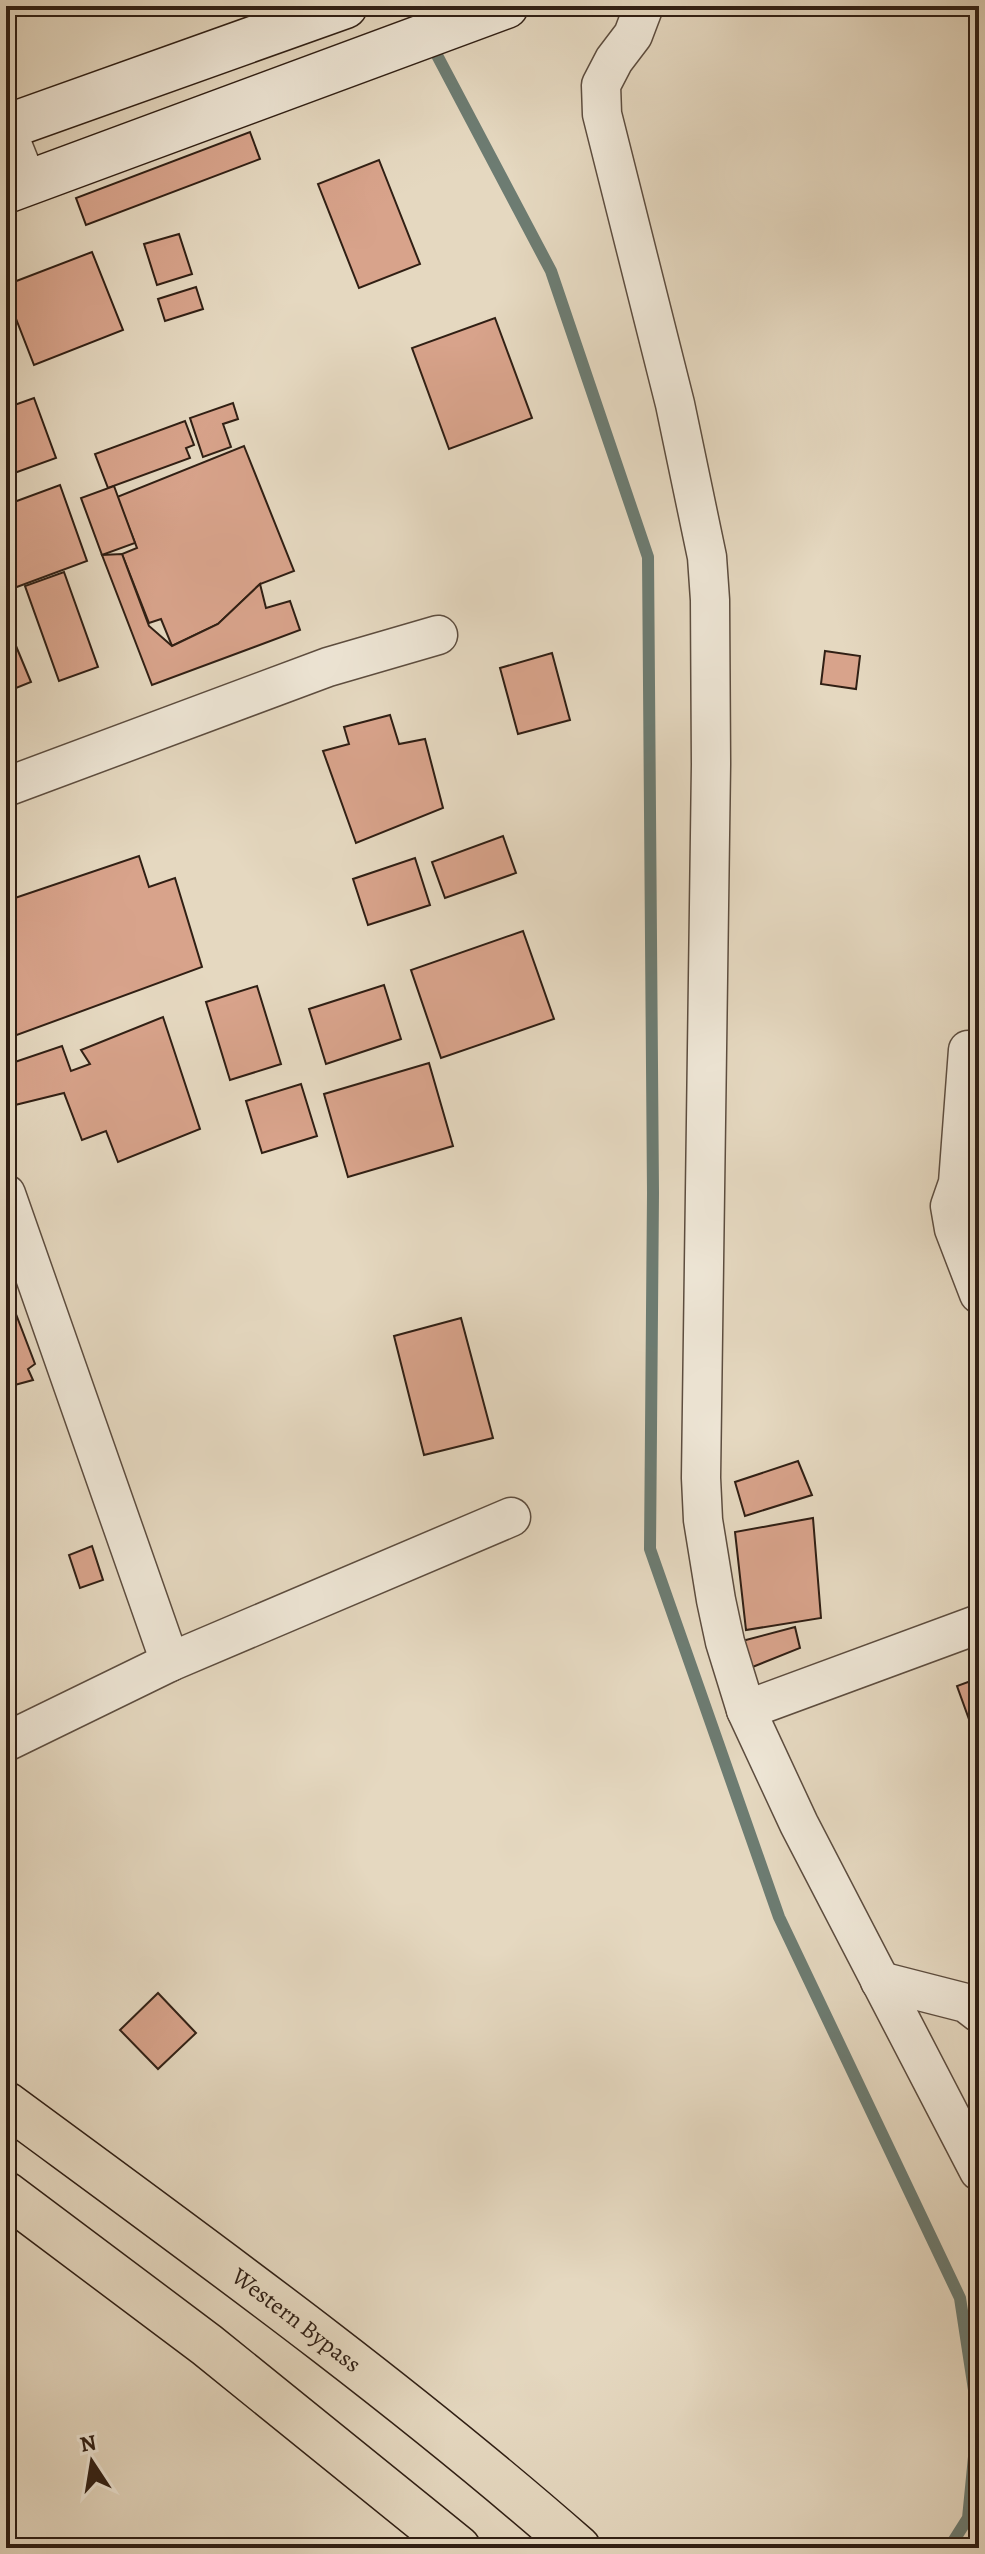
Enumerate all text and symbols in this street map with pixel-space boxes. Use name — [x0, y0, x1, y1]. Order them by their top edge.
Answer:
street label: Western Bypass — [224, 2260, 368, 2380]
north arrow — [52, 2422, 132, 2502]
text: N — [77, 2427, 99, 2460]

